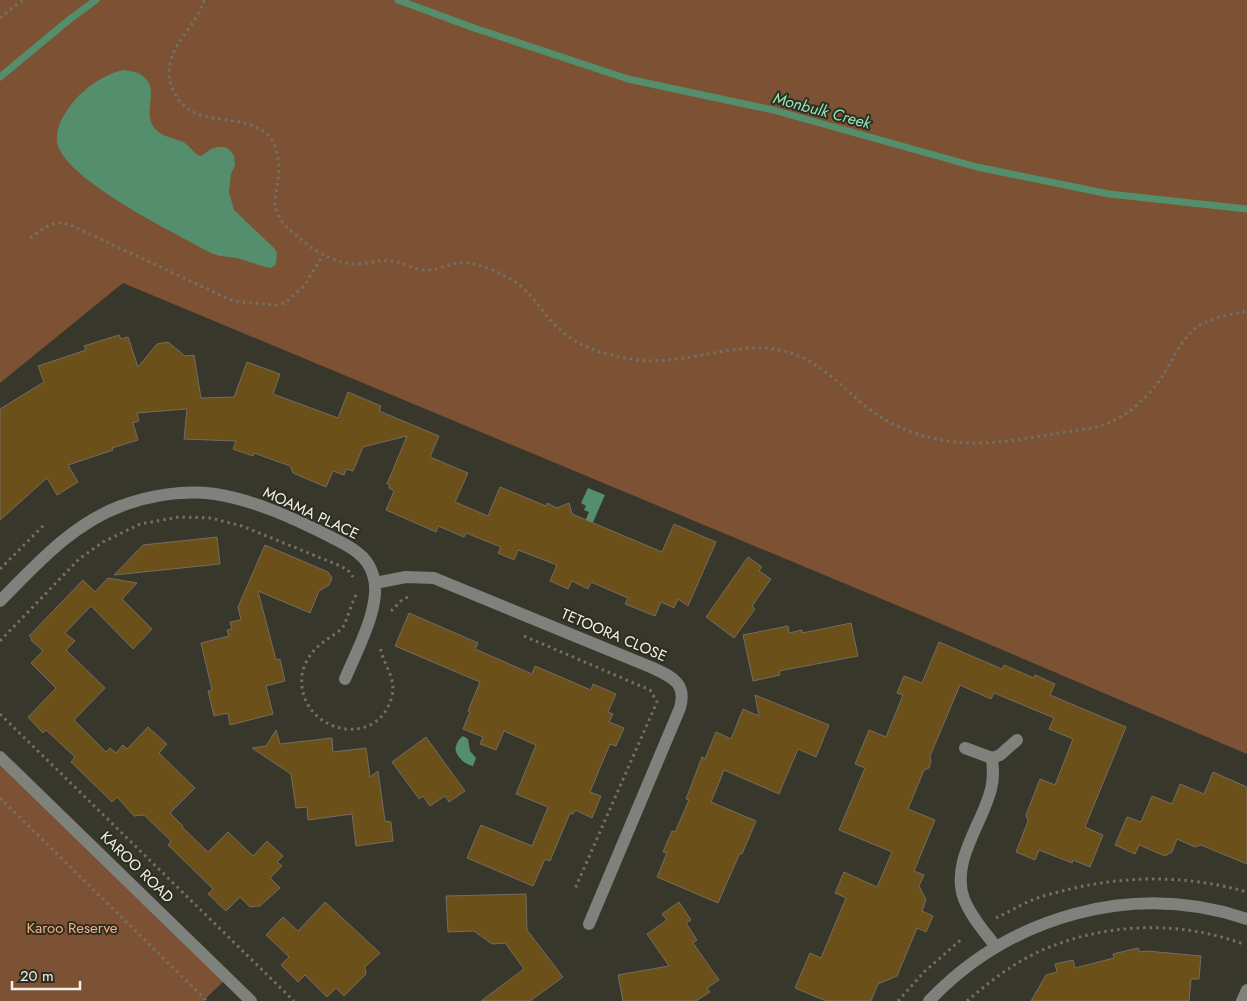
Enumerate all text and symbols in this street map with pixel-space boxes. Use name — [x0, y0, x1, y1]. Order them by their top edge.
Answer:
water label: Monbulk Creek — [771, 86, 874, 135]
street label: MOAMA PLACE — [259, 481, 363, 545]
street label: TETOORA CLOSE — [558, 603, 670, 667]
street label: KAROO ROAD — [95, 826, 179, 908]
park label: Karoo Reserve — [26, 917, 118, 939]
scale bar — [12, 958, 80, 990]
text: 20 m — [20, 965, 54, 987]

